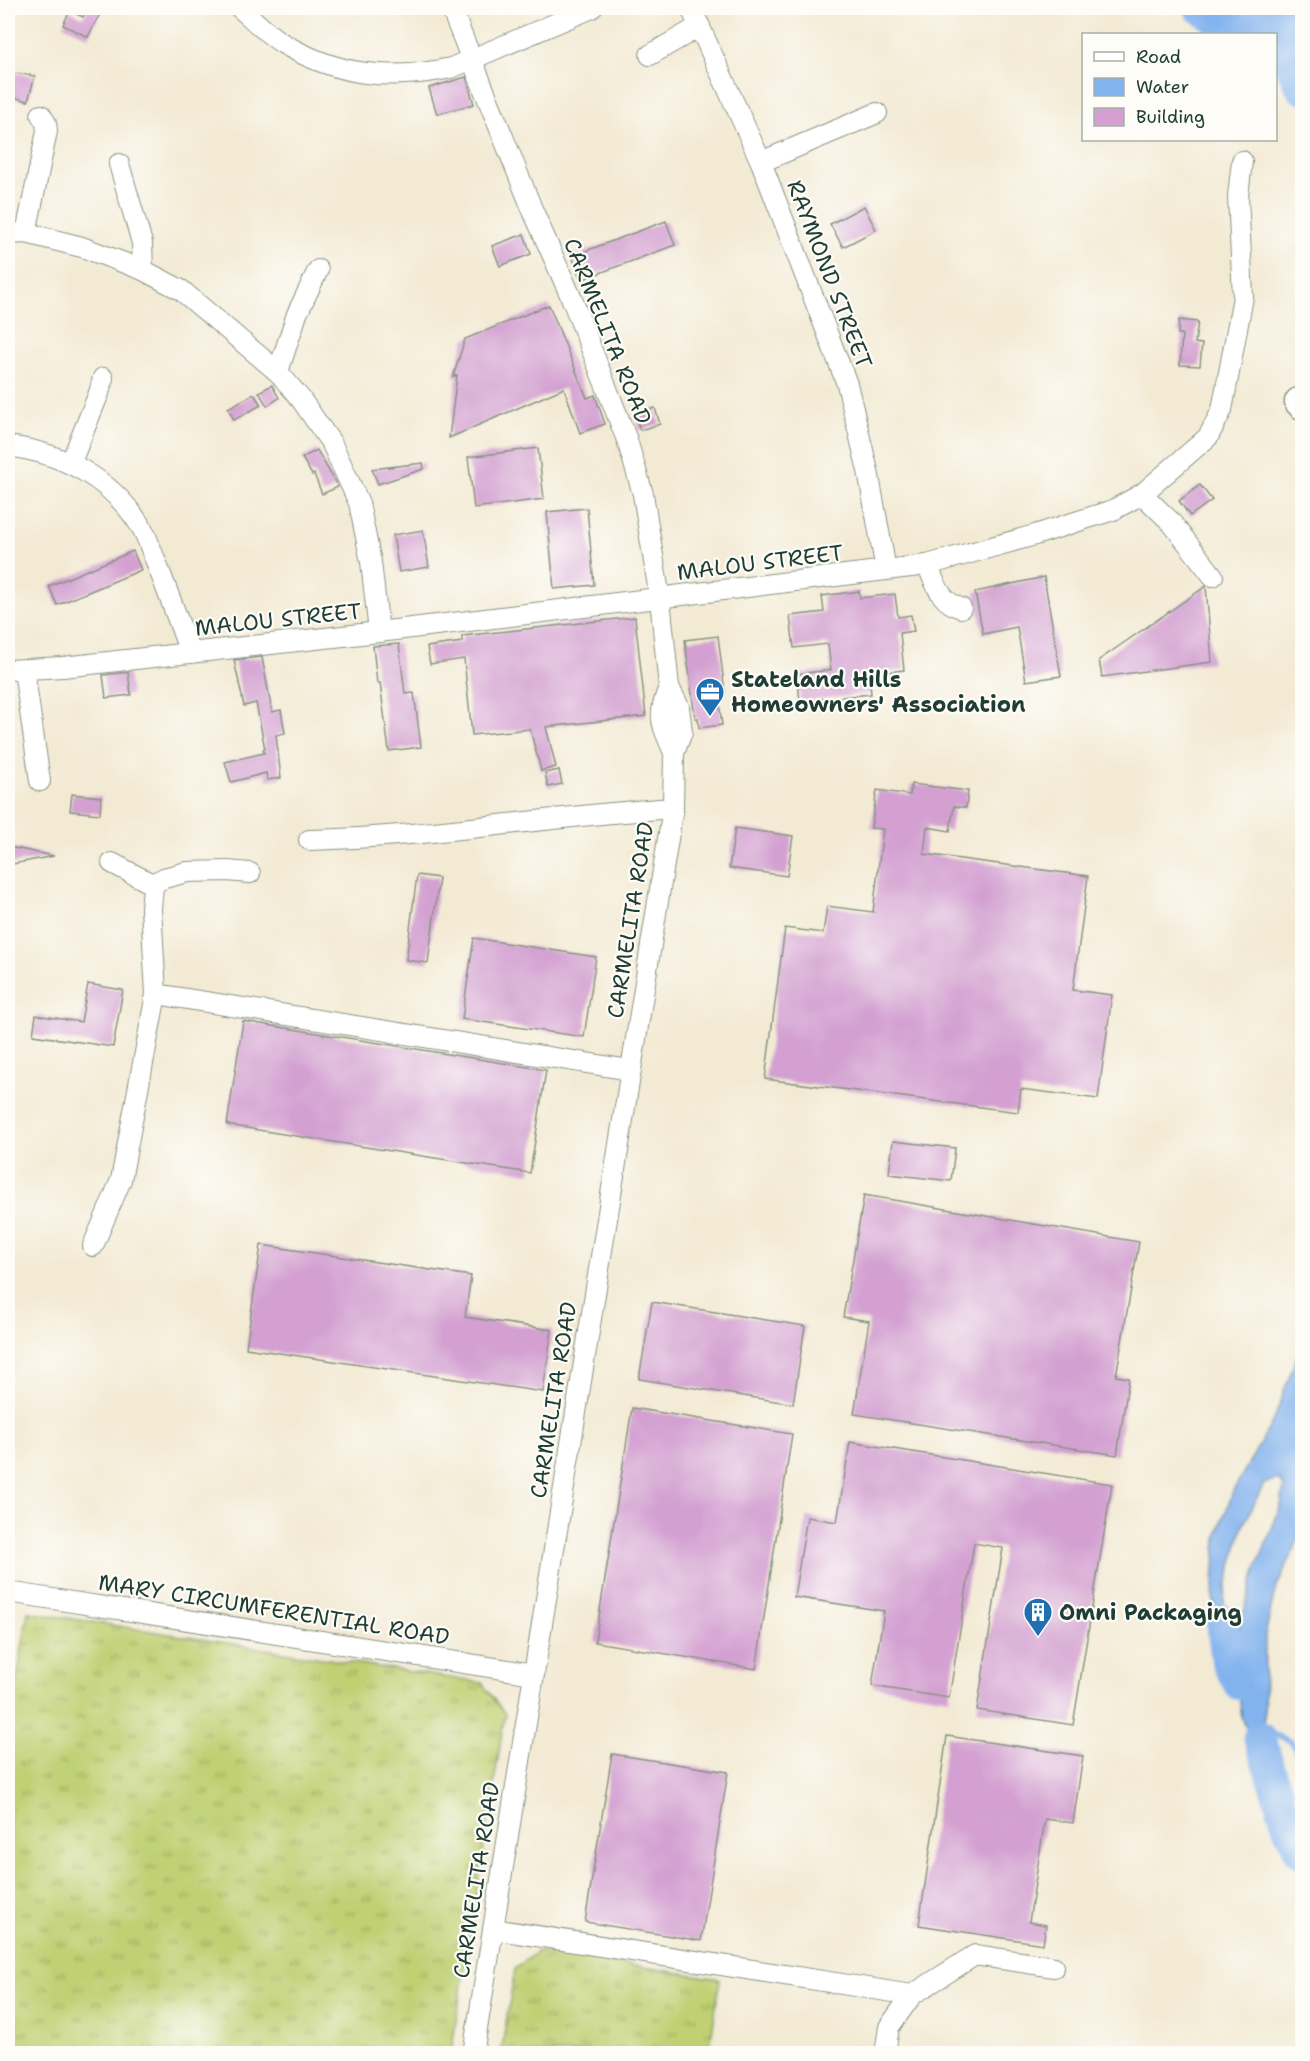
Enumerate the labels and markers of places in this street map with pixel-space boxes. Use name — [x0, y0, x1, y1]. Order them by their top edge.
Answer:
place label: Stateland Hills Homeowners' Association — [731, 665, 1026, 719]
office icon: Stateland Hills Homeowners' Association — [694, 676, 726, 718]
building icon: Omni Packaging — [1022, 1596, 1054, 1638]
place label: Omni Packaging — [1059, 1598, 1242, 1627]

